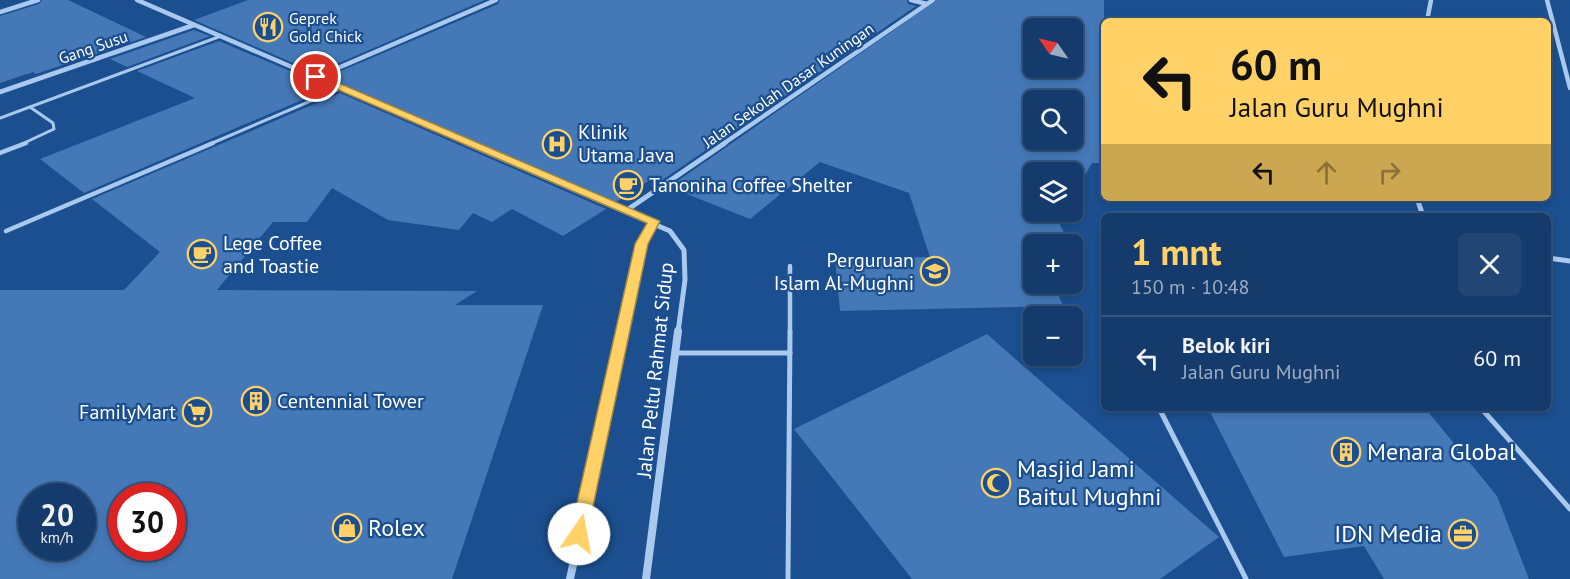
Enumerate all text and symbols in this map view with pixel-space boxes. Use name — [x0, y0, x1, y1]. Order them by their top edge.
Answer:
place label: Geprek Gold Chick — [289, 8, 362, 46]
restaurant icon: Geprek Gold Chick — [252, 11, 284, 43]
street label: Jalan Sekolah Dasar Kuningan — [698, 18, 877, 152]
north arrow — [1023, 18, 1083, 78]
map controls — [1023, 18, 1083, 366]
street label: Gang Susu — [56, 26, 130, 68]
text: 60 m — [1230, 37, 1322, 92]
icon: left — [1131, 42, 1209, 120]
pin — [290, 51, 341, 102]
icon: arrive — [299, 60, 332, 93]
button: search — [1023, 90, 1083, 150]
text: Jalan Guru Mughni — [1230, 90, 1444, 124]
place label: Klinik Utama Java — [578, 119, 675, 168]
hospital icon: Klinik Utama Java — [541, 128, 573, 160]
icon: left — [1247, 156, 1280, 189]
icon: ahead — [1310, 156, 1343, 189]
icon: right — [1373, 156, 1406, 189]
button: layers — [1023, 162, 1083, 222]
cafe icon: Tanoniha Coffee Shelter — [612, 169, 644, 201]
place label: Tanoniha Coffee Shelter — [649, 172, 853, 198]
text: 1 mnt — [1131, 228, 1222, 275]
place label: Lege Coffee and Toastie — [223, 230, 322, 279]
button: close — [1458, 233, 1521, 296]
button: + — [1023, 234, 1083, 294]
cafe icon: Lege Coffee and Toastie — [186, 238, 218, 270]
place label: Perguruan Islam Al-Mughni — [774, 247, 914, 296]
school or university icon: Perguruan Islam Al-Mughni — [919, 255, 951, 287]
street label: Jalan Peltu Rahmat Sidup — [631, 261, 679, 480]
text: 150 m · 10:48 — [1131, 274, 1249, 300]
button: − — [1023, 306, 1083, 366]
text: Belok kiri — [1182, 331, 1271, 359]
icon: left — [1131, 342, 1164, 375]
text: 60 m — [1473, 344, 1521, 372]
text: Jalan Guru Mughni — [1182, 359, 1340, 385]
building icon: Centennial Tower — [240, 385, 272, 417]
place label: Centennial Tower — [277, 388, 424, 414]
supermarket icon: FamilyMart — [181, 396, 213, 428]
place label: FamilyMart — [79, 399, 176, 425]
building icon: Menara Global — [1330, 436, 1362, 468]
place label: Menara Global — [1367, 436, 1516, 467]
place label: Masjid Jami Baitul Mughni — [1017, 453, 1161, 512]
mosque icon: Masjid Jami Baitul Mughni — [980, 467, 1012, 499]
speed limit sign: 30 — [108, 483, 186, 561]
text: 20 — [40, 495, 74, 534]
position arrow — [547, 502, 611, 566]
shop icon: Rolex — [331, 512, 363, 544]
place label: Rolex — [368, 512, 425, 543]
place label: IDN Media — [1334, 518, 1442, 549]
office icon: IDN Media — [1447, 518, 1479, 550]
text: km/h — [41, 528, 73, 547]

